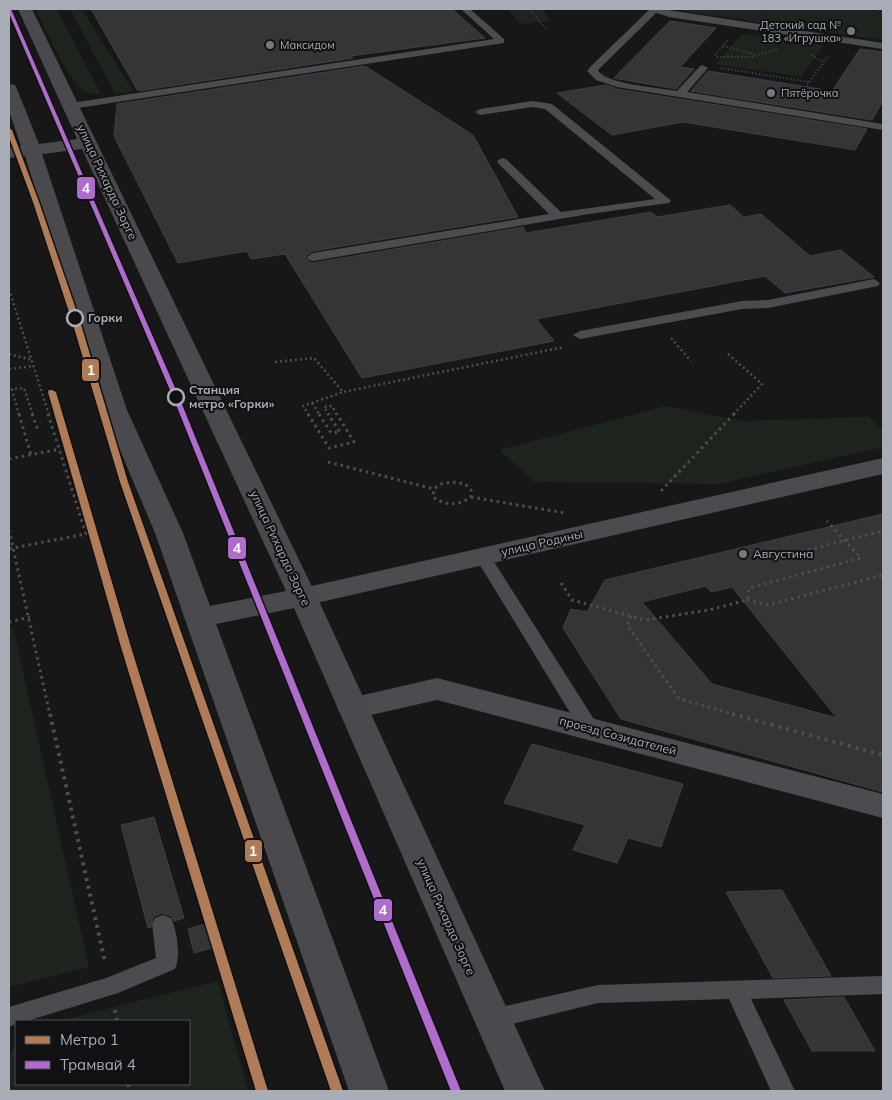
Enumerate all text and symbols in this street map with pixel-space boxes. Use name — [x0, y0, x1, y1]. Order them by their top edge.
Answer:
place label: Детский сад № 183 «Игрушка» — [760, 18, 841, 45]
marker: Детский сад № 183 «Игрушка» — [845, 25, 857, 37]
place label: Максидом — [280, 38, 335, 52]
marker: Максидом — [264, 39, 276, 51]
place label: Пятёрочка — [781, 86, 838, 100]
marker: Пятёрочка — [765, 87, 777, 99]
street label: улица Рихарда Зорге — [74, 122, 141, 242]
line badge: 4 — [76, 176, 96, 200]
text: 4 — [82, 179, 91, 197]
marker: Горки — [66, 309, 84, 327]
place label: Горки — [88, 310, 123, 325]
line badge: 1 — [81, 358, 100, 382]
text: 1 — [87, 361, 95, 379]
place label: Станция метро «Горки» — [189, 382, 275, 411]
marker: Станция метро «Горки» — [167, 388, 185, 406]
street label: улица Рихарда Зорге — [247, 488, 314, 608]
street label: улица Родины — [500, 526, 584, 559]
line badge: 4 — [227, 536, 247, 560]
text: 4 — [233, 539, 242, 557]
place label: Августина — [753, 546, 813, 561]
marker: Августина — [737, 548, 749, 560]
street label: проезд Созидателей — [558, 713, 678, 758]
line badge: 1 — [244, 839, 263, 863]
text: 1 — [249, 842, 257, 860]
street label: улица Рихарда Зорге — [414, 856, 479, 978]
line badge: 4 — [373, 898, 393, 922]
text: 4 — [379, 901, 388, 919]
legend — [15, 1020, 190, 1085]
text: Метро 1 — [60, 1030, 119, 1049]
text: Трамвай 4 — [60, 1055, 136, 1074]

